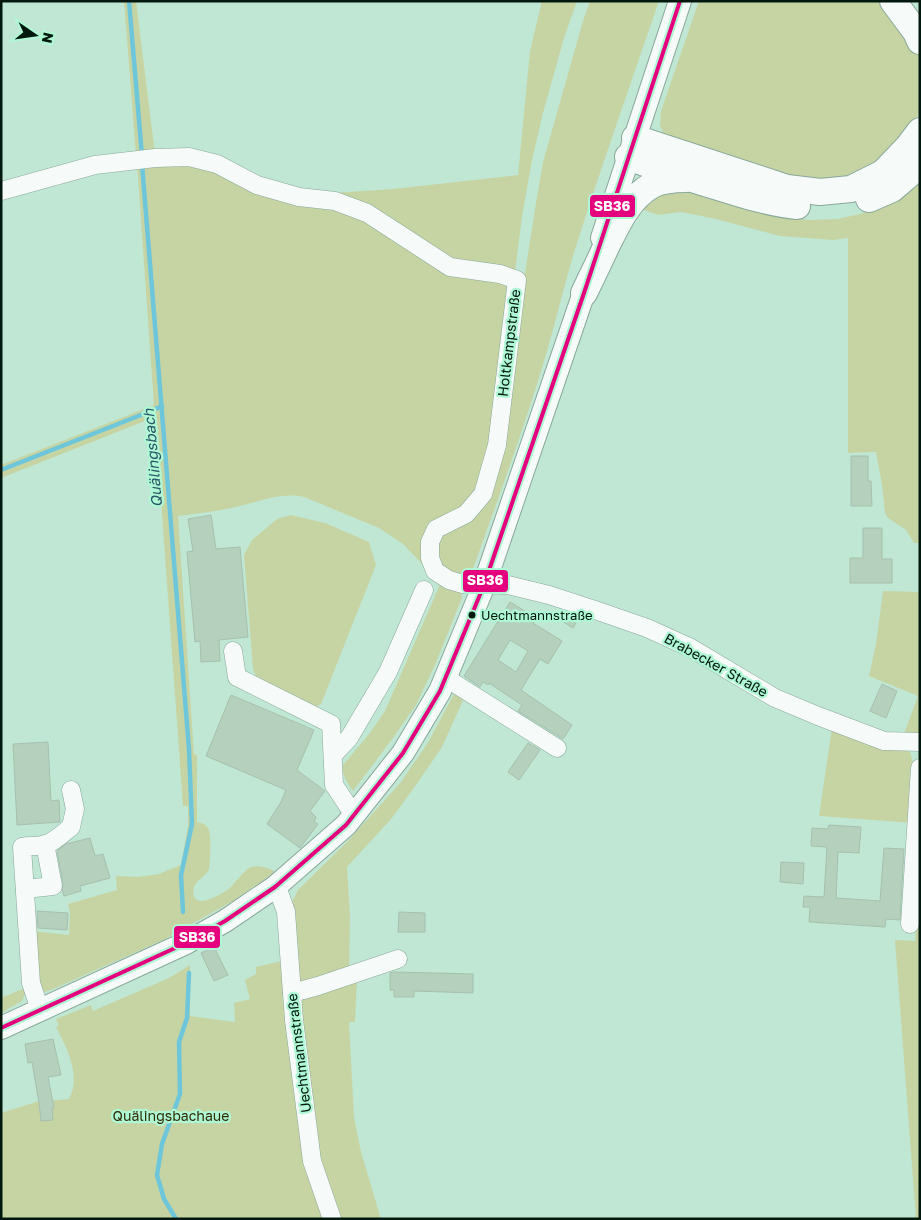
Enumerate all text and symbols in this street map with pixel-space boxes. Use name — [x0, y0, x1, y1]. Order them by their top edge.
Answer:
north arrow — [10, 10, 60, 60]
text: N — [39, 31, 58, 45]
line badge: SB36 — [589, 194, 636, 218]
text: SB36 — [594, 197, 630, 214]
street label: Holtkampstraße — [493, 288, 524, 398]
water label: Quälingsbach — [139, 407, 166, 508]
line badge: SB36 — [462, 569, 509, 593]
text: SB36 — [467, 571, 503, 588]
place label: Uechtmannstraße — [481, 607, 592, 623]
marker: Uechtmannstraße — [467, 610, 477, 620]
street label: Brabecker Straße — [662, 629, 771, 700]
line badge: SB36 — [173, 925, 221, 949]
text: SB36 — [179, 928, 215, 945]
street label: Uechtmannstraße — [283, 992, 314, 1114]
park label: Quälingsbachaue — [113, 1107, 229, 1124]

